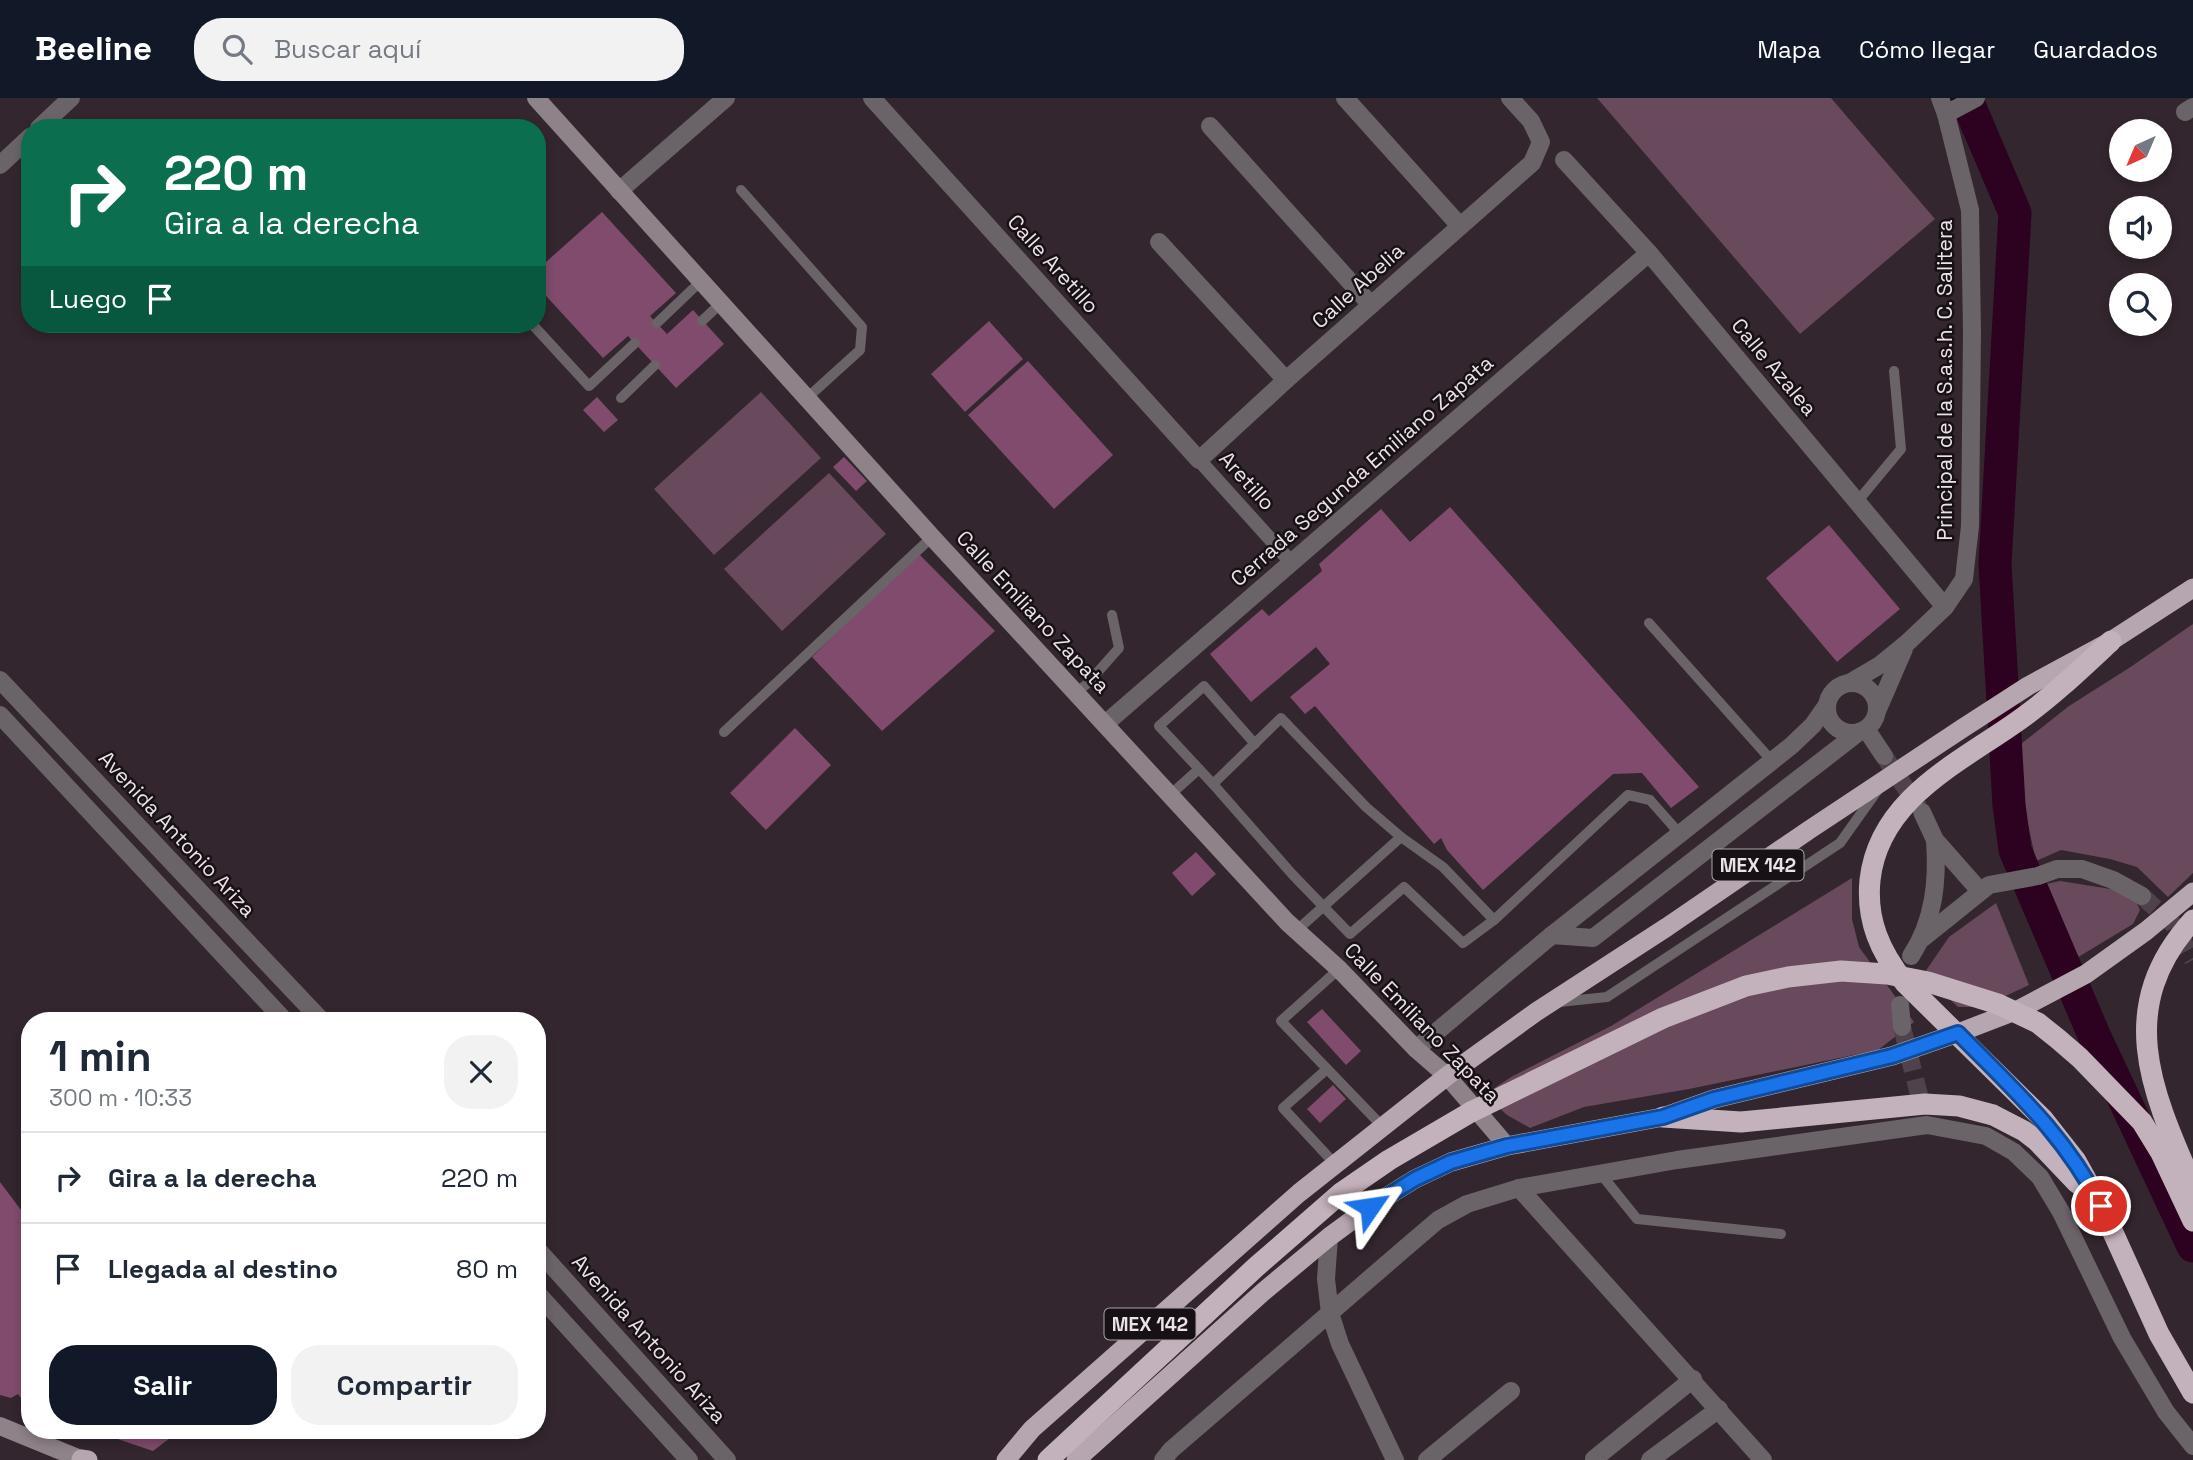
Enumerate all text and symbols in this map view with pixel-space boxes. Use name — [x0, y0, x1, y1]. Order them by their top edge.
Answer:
search box — [194, 18, 684, 81]
text: Beeline — [35, 28, 152, 70]
icon: search — [218, 30, 256, 68]
text: Buscar aquí — [274, 32, 421, 66]
text: Mapa — [1757, 34, 1821, 65]
text: Cómo llegar — [1859, 34, 1995, 65]
text: Guardados — [2033, 34, 2158, 65]
north arrow — [2109, 119, 2172, 182]
map controls — [2109, 119, 2172, 336]
text: 220 m — [164, 142, 308, 204]
icon: right — [49, 147, 140, 238]
button: sound — [2109, 196, 2172, 259]
text: Gira a la derecha — [164, 203, 419, 243]
street label: Calle Aretillo — [1002, 208, 1105, 319]
street label: Principal de la S.a.s.h. C. Salitera — [1931, 219, 1958, 541]
street label: Calle Abelia — [1306, 237, 1409, 334]
button: search — [2109, 273, 2172, 336]
icon: arrive — [141, 280, 179, 318]
text: Luego — [49, 282, 127, 316]
street label: Calle Azalea — [1726, 312, 1823, 421]
street label: Cerrada Segunda Emiliano Zapata — [1225, 349, 1498, 592]
street label: Aretillo — [1214, 445, 1281, 516]
street label: Calle Emiliano Zapata — [951, 525, 1116, 699]
street label: Avenida Antonio Ariza — [93, 745, 262, 923]
road number: MEX 142 — [1712, 850, 1803, 880]
street label: Calle Emiliano Zapata — [1339, 937, 1506, 1109]
text: 1 min — [49, 1030, 152, 1083]
button: close — [444, 1035, 518, 1109]
text: 300 m · 10:33 — [49, 1083, 192, 1113]
icon: right — [49, 1159, 87, 1197]
text: Gira a la derecha — [108, 1161, 317, 1195]
text: 220 m — [441, 1161, 518, 1195]
position arrow — [1333, 1170, 1407, 1244]
pin — [2071, 1176, 2131, 1236]
icon: arrive — [2082, 1187, 2120, 1225]
street label: Avenida Antonio Ariza — [566, 1249, 732, 1429]
icon: arrive — [49, 1250, 87, 1288]
text: Llegada al destino — [108, 1252, 338, 1286]
text: 80 m — [456, 1252, 518, 1286]
road number: MEX 142 — [1104, 1308, 1196, 1340]
button: Salir — [49, 1345, 277, 1425]
button: Compartir — [291, 1345, 518, 1425]

